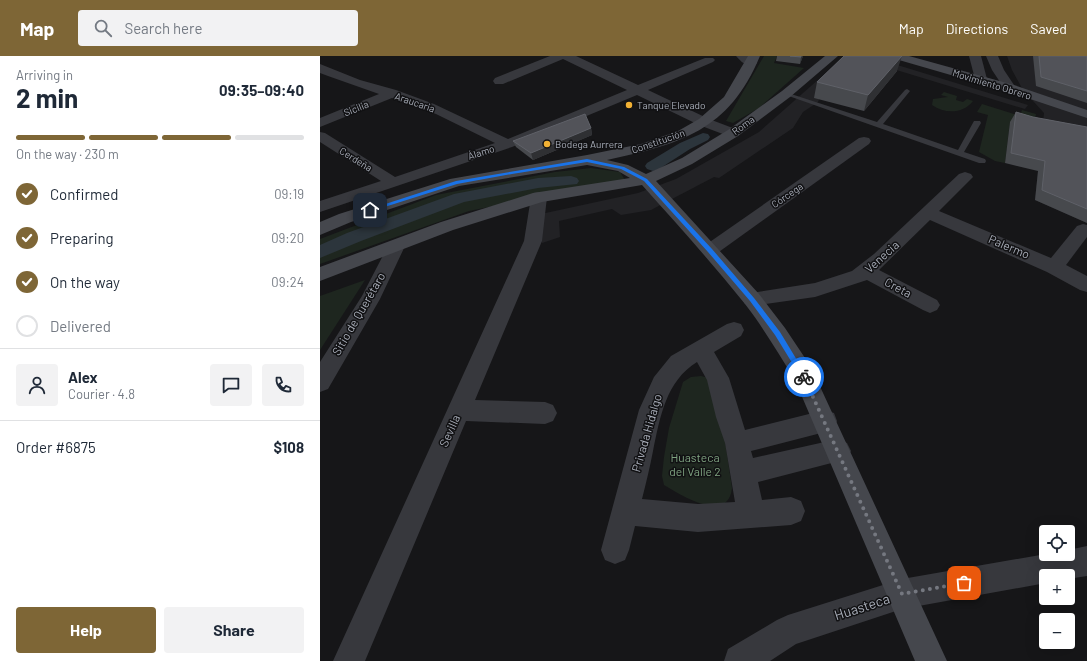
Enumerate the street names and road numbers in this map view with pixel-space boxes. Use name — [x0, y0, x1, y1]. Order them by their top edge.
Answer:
street label: Movimiento Obrero — [951, 66, 1033, 102]
street label: Araucaria — [393, 90, 437, 114]
street label: Sicilia — [342, 98, 370, 118]
street label: Roma — [729, 113, 757, 137]
street label: Constitución — [630, 126, 686, 156]
street label: Álamo — [466, 142, 496, 162]
street label: Cerdeña — [337, 144, 375, 174]
street label: Córcega — [769, 180, 805, 210]
street label: Palermo — [987, 231, 1032, 261]
street label: Venecia — [861, 237, 901, 275]
street label: Sitio de Querétaro — [329, 270, 388, 357]
street label: Creta — [883, 274, 914, 300]
street label: Privada Hidalgo — [628, 392, 664, 473]
street label: Sevilla — [436, 412, 462, 449]
street label: Huasteca — [832, 590, 892, 623]

